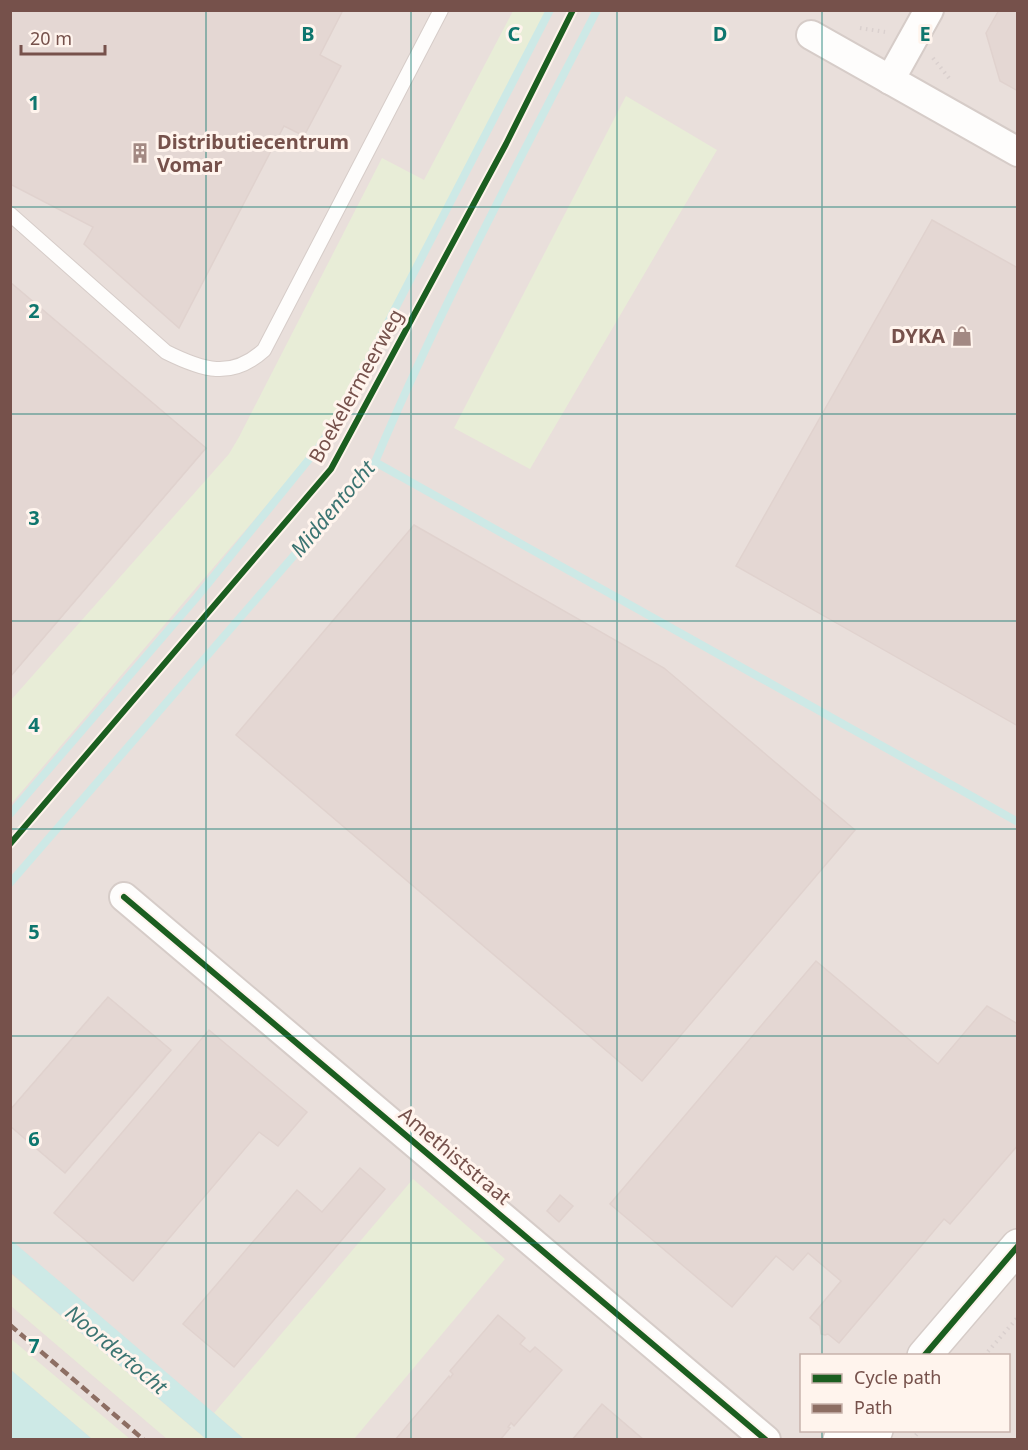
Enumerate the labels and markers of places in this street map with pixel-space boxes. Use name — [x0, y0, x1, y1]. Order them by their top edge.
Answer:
place label: Distributiecentrum Vomar — [157, 128, 349, 178]
building icon: Distributiecentrum Vomar — [128, 141, 152, 165]
place label: DYKA — [891, 322, 945, 349]
shop icon: DYKA — [950, 324, 974, 348]

